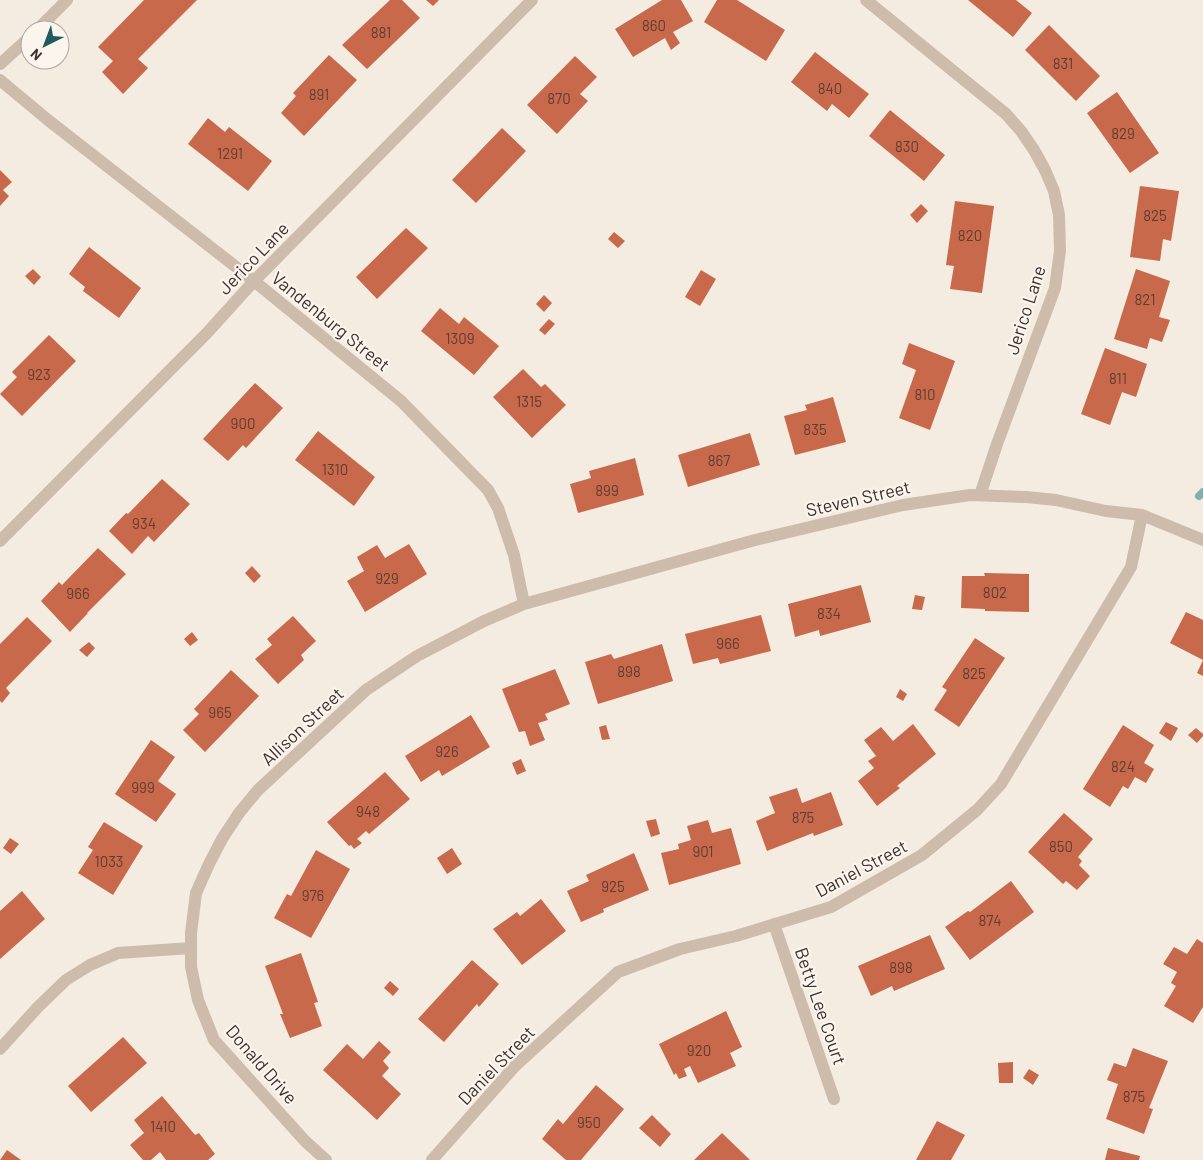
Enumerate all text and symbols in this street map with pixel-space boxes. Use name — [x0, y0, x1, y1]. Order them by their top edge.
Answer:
house number: 860 — [642, 16, 666, 34]
north arrow — [20, 20, 70, 70]
house number: 881 — [371, 23, 391, 41]
text: N — [27, 46, 45, 64]
house number: 831 — [1053, 54, 1073, 72]
house number: 840 — [818, 79, 842, 97]
house number: 891 — [309, 85, 329, 103]
house number: 870 — [547, 89, 571, 107]
house number: 829 — [1111, 124, 1135, 142]
house number: 830 — [895, 137, 919, 155]
house number: 1291 — [217, 144, 243, 162]
house number: 825 — [1143, 206, 1167, 224]
street label: Jerico Lane — [213, 217, 293, 299]
house number: 820 — [958, 226, 982, 244]
street label: Jerico Lane — [1000, 263, 1050, 357]
street label: Vandenburg Street — [267, 267, 395, 375]
house number: 821 — [1135, 290, 1155, 308]
house number: 1309 — [445, 329, 475, 347]
house number: 923 — [27, 365, 51, 383]
house number: 811 — [1109, 369, 1127, 387]
house number: 810 — [914, 385, 936, 403]
house number: 1315 — [516, 392, 542, 410]
house number: 900 — [231, 414, 255, 432]
house number: 835 — [803, 420, 827, 438]
house number: 867 — [708, 451, 730, 469]
house number: 1310 — [322, 460, 348, 478]
street label: Steven Street — [804, 475, 912, 521]
house number: 899 — [595, 481, 619, 499]
house number: 934 — [132, 514, 156, 532]
house number: 929 — [375, 569, 399, 587]
house number: 802 — [983, 583, 1007, 601]
house number: 966 — [66, 584, 90, 602]
house number: 834 — [817, 604, 841, 622]
house number: 966 — [716, 634, 740, 652]
house number: 898 — [617, 662, 641, 680]
house number: 825 — [962, 664, 986, 682]
street label: Allison Street — [256, 682, 348, 770]
house number: 965 — [208, 703, 232, 721]
house number: 926 — [435, 742, 459, 760]
house number: 824 — [1111, 757, 1135, 775]
house number: 999 — [131, 778, 155, 796]
house number: 948 — [356, 802, 380, 820]
house number: 875 — [792, 808, 814, 826]
street label: Daniel Street — [811, 835, 911, 901]
house number: 850 — [1049, 837, 1073, 855]
house number: 901 — [692, 842, 714, 860]
house number: 1033 — [94, 852, 124, 870]
house number: 925 — [601, 877, 625, 895]
house number: 976 — [302, 886, 324, 904]
house number: 874 — [978, 911, 1002, 929]
street label: Betty Lee Court — [791, 945, 851, 1067]
house number: 898 — [889, 958, 913, 976]
street label: Donald Drive — [222, 1020, 302, 1108]
street label: Daniel Street — [453, 1021, 539, 1109]
house number: 920 — [687, 1041, 711, 1059]
house number: 875 — [1123, 1087, 1145, 1105]
house number: 950 — [577, 1113, 601, 1131]
house number: 1410 — [150, 1117, 176, 1135]

